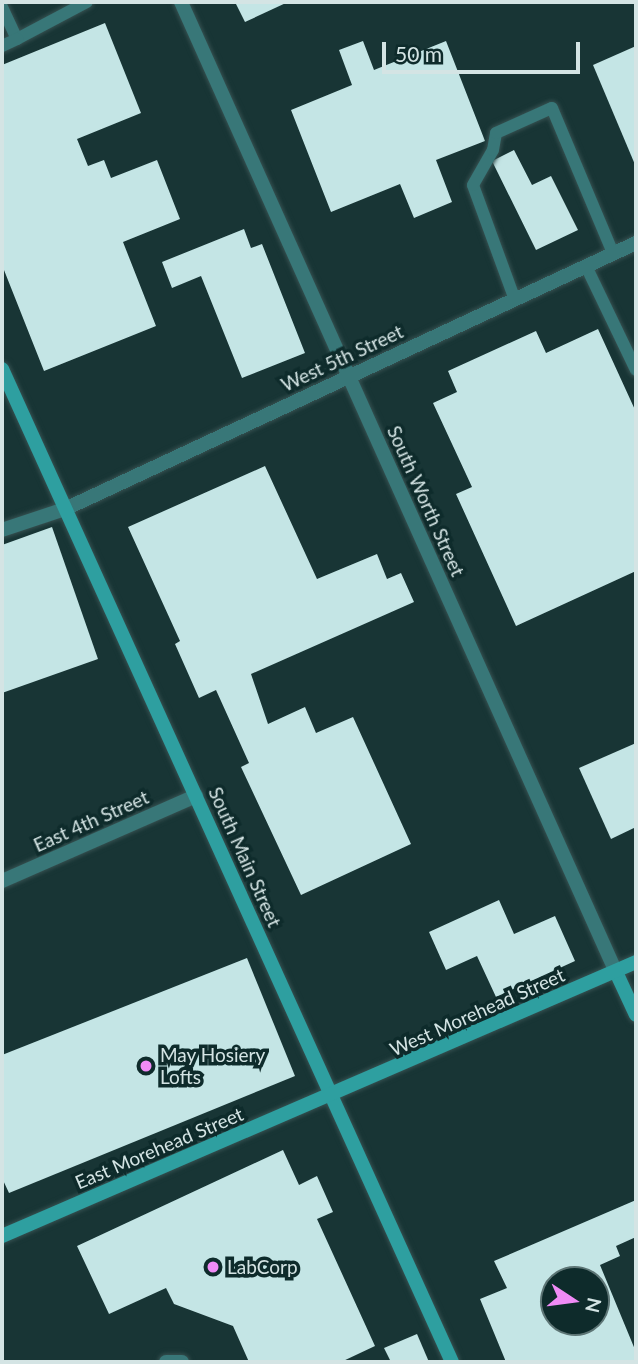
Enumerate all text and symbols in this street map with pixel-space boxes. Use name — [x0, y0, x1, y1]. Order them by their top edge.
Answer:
scale bar — [386, 28, 584, 72]
text: 50 m — [395, 41, 442, 66]
street label: West 5th Street — [277, 320, 407, 396]
street label: South Worth Street — [383, 422, 469, 580]
street label: South Main Street — [204, 784, 286, 930]
street label: East 4th Street — [30, 785, 152, 857]
street label: West Morehead Street — [386, 963, 568, 1061]
place label: May Hosiery Lofts — [160, 1044, 266, 1088]
marker: May Hosiery Lofts — [138, 1058, 154, 1074]
street label: East Morehead Street — [71, 1102, 247, 1194]
place label: LabCorp — [227, 1256, 298, 1278]
marker: LabCorp — [205, 1259, 221, 1275]
north arrow — [540, 1266, 610, 1336]
text: N — [581, 1296, 607, 1315]

